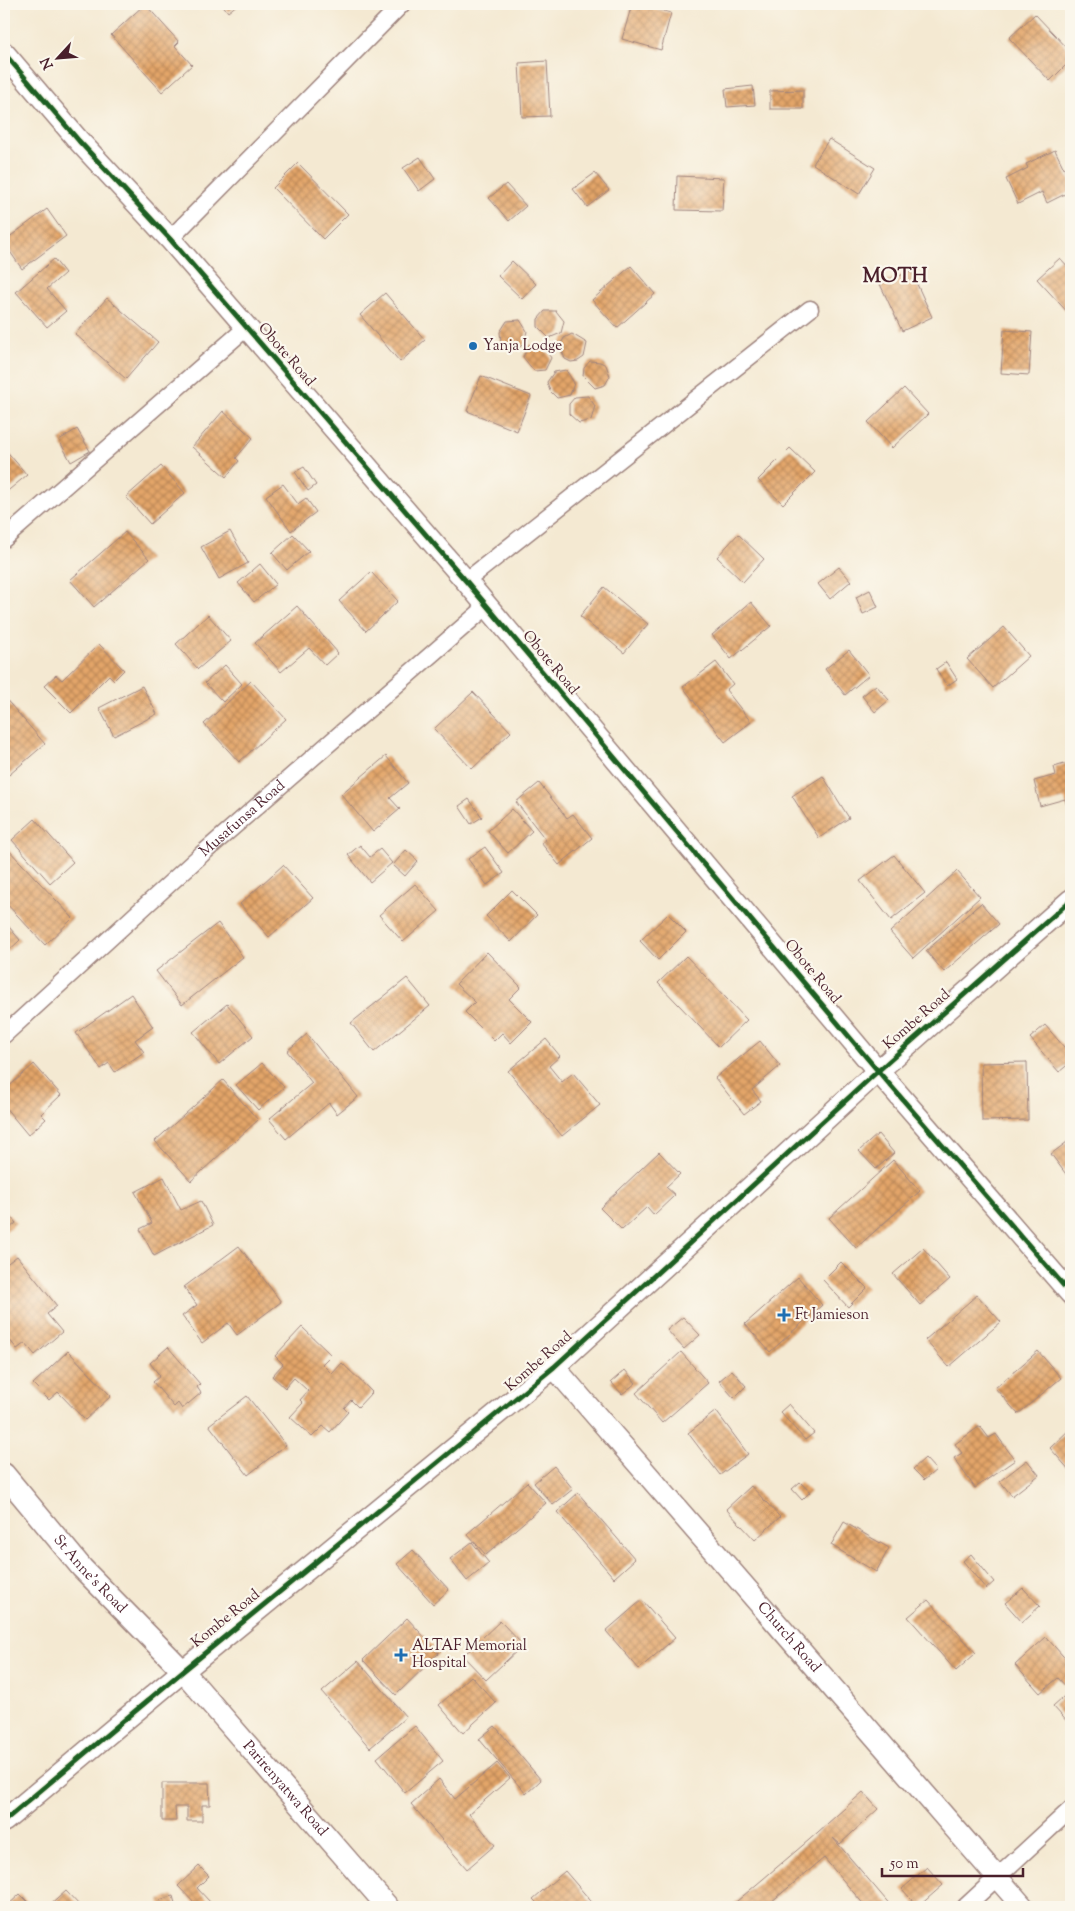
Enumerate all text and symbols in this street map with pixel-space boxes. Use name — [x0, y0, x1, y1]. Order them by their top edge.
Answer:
north arrow — [32, 32, 82, 82]
text: N — [37, 53, 60, 72]
district label: MOTH — [862, 263, 928, 292]
street label: Obote Road — [252, 319, 320, 392]
place label: Yanja Lodge — [483, 336, 562, 357]
marker: Yanja Lodge — [467, 340, 479, 352]
street label: Obote Road — [517, 626, 584, 700]
street label: Musafunsa Road — [195, 775, 290, 862]
street label: Obote Road — [779, 935, 846, 1009]
street label: Kombe Road — [879, 985, 956, 1055]
place label: Ft Jamieson — [795, 1305, 869, 1326]
marker: Ft Jamieson — [777, 1308, 791, 1322]
street label: Kombe Road — [501, 1327, 578, 1397]
street label: St Anne's Road — [48, 1530, 132, 1619]
street label: Kombe Road — [187, 1584, 265, 1653]
street label: Church Road — [752, 1597, 826, 1678]
place label: ALTAF Memorial Hospital — [412, 1636, 527, 1674]
marker: ALTAF Memorial Hospital — [394, 1648, 408, 1662]
street label: Parirenyatwa Road — [238, 1736, 333, 1841]
scale bar — [882, 1846, 1024, 1878]
text: 50 m — [889, 1854, 919, 1875]

